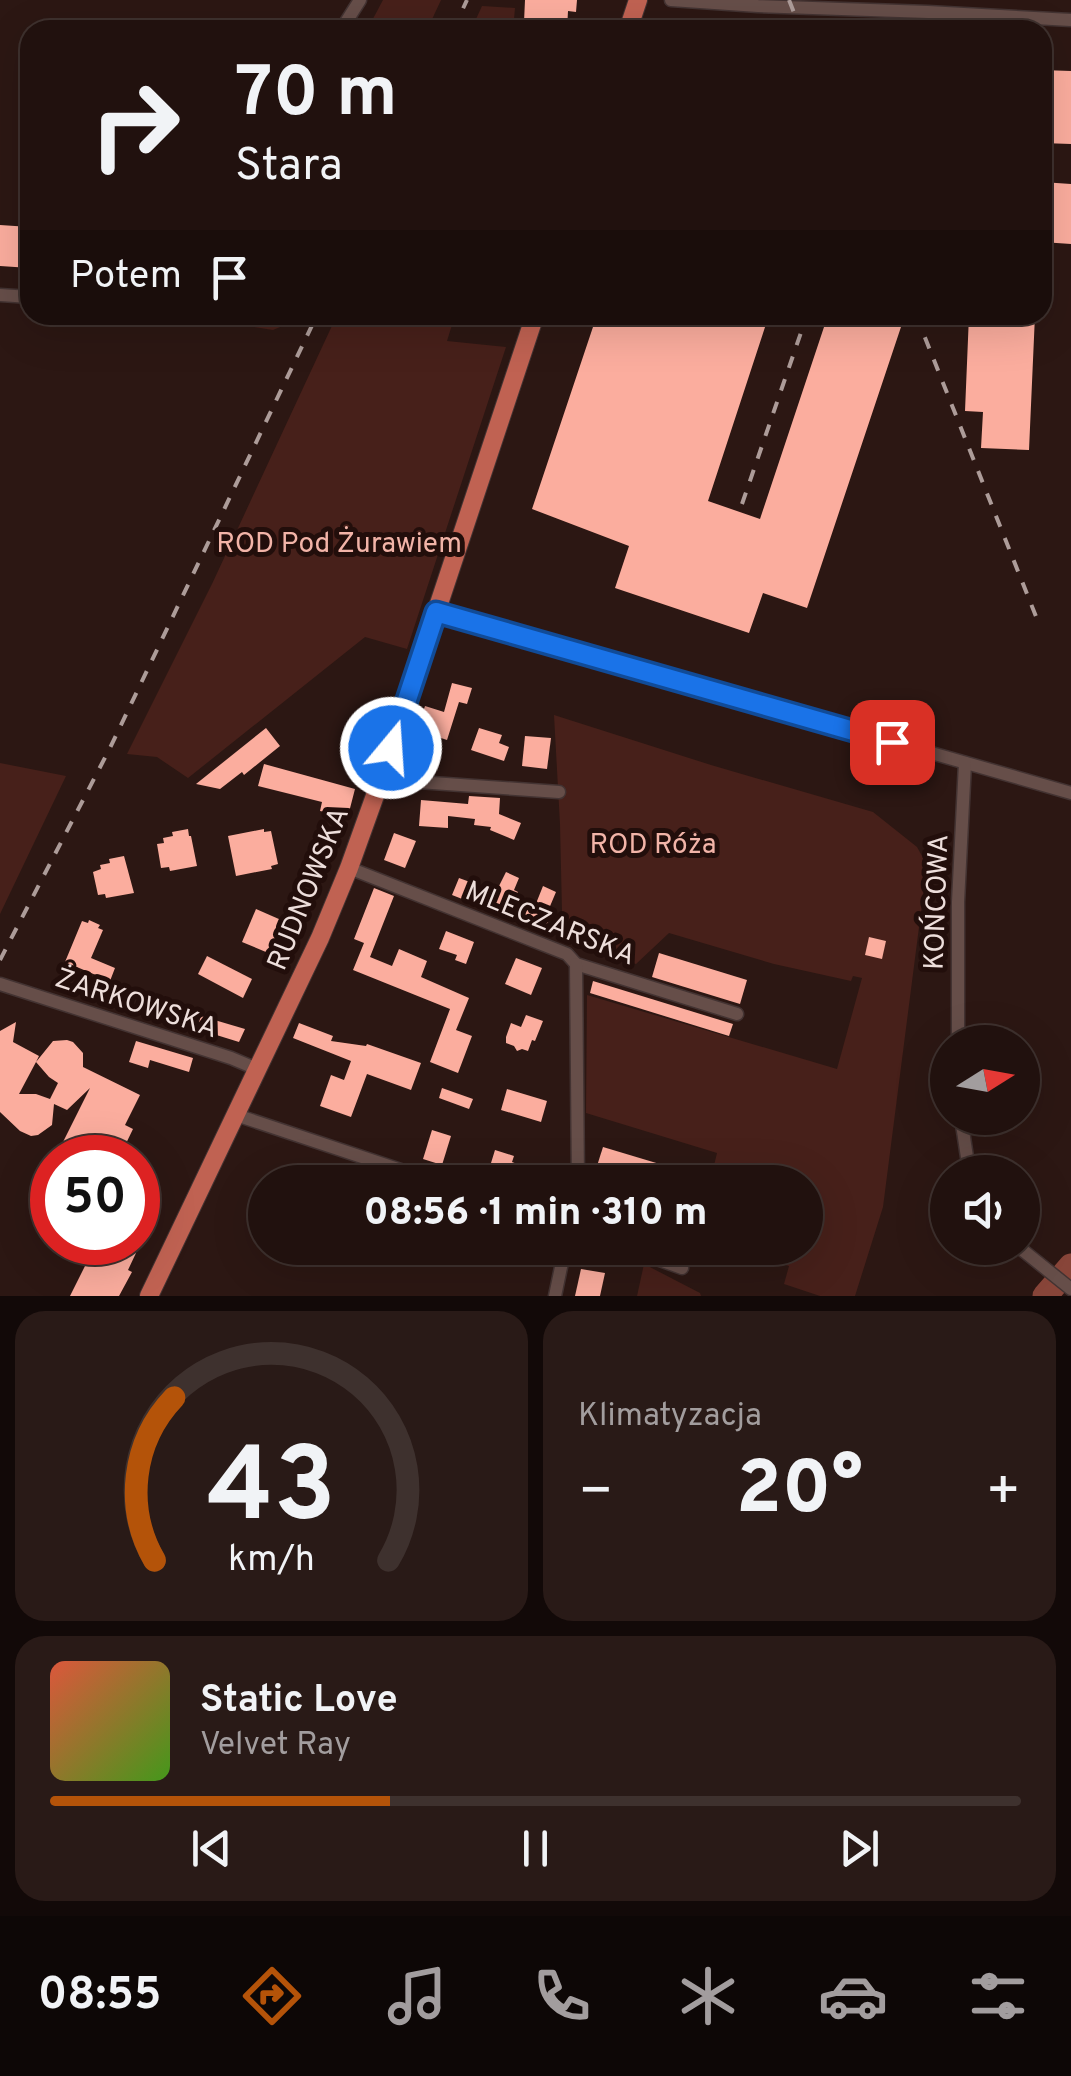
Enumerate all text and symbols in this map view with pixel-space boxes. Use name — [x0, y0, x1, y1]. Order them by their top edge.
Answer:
text: 70 m — [235, 52, 398, 141]
icon: right — [70, 60, 200, 190]
text: Stara — [235, 139, 343, 196]
icon: arrive — [202, 250, 257, 305]
text: Potem — [70, 253, 182, 302]
park label: ROD Pod Żurawiem — [216, 526, 462, 563]
position arrow — [339, 696, 443, 800]
pin — [850, 700, 935, 785]
icon: arrive — [865, 715, 920, 770]
street label: RUDNOWSKA — [261, 802, 359, 976]
park label: ROD Róża — [589, 828, 717, 864]
street label: KOŃCOWA — [916, 833, 958, 971]
street label: MLECZARSKA — [459, 874, 640, 975]
street label: ŻARKOWSKA — [50, 961, 222, 1048]
north arrow — [930, 1025, 1040, 1135]
map controls — [930, 1025, 1040, 1265]
speed limit sign: 50 — [30, 1135, 160, 1265]
button: sound — [930, 1155, 1040, 1265]
text: 08:56 · 1 min · 310 m — [364, 1190, 707, 1239]
text: Klimatyzacja — [578, 1397, 762, 1437]
text: 43 — [207, 1426, 336, 1558]
text: 20° — [736, 1445, 863, 1540]
text: − — [578, 1459, 613, 1529]
text: + — [986, 1459, 1021, 1529]
text: km/h — [228, 1538, 315, 1584]
text: Static Love — [200, 1677, 398, 1726]
text: Velvet Ray — [200, 1726, 351, 1766]
icon: previous — [184, 1821, 239, 1876]
icon: pause — [508, 1821, 563, 1876]
icon: next — [832, 1821, 887, 1876]
icon: directions — [237, 1961, 307, 2031]
icon: music — [382, 1961, 452, 2031]
icon: phone — [527, 1961, 597, 2031]
icon: climate — [673, 1961, 743, 2031]
icon: car — [818, 1961, 888, 2031]
icon: filters — [963, 1961, 1033, 2031]
text: 08:55 — [38, 1968, 161, 2025]

